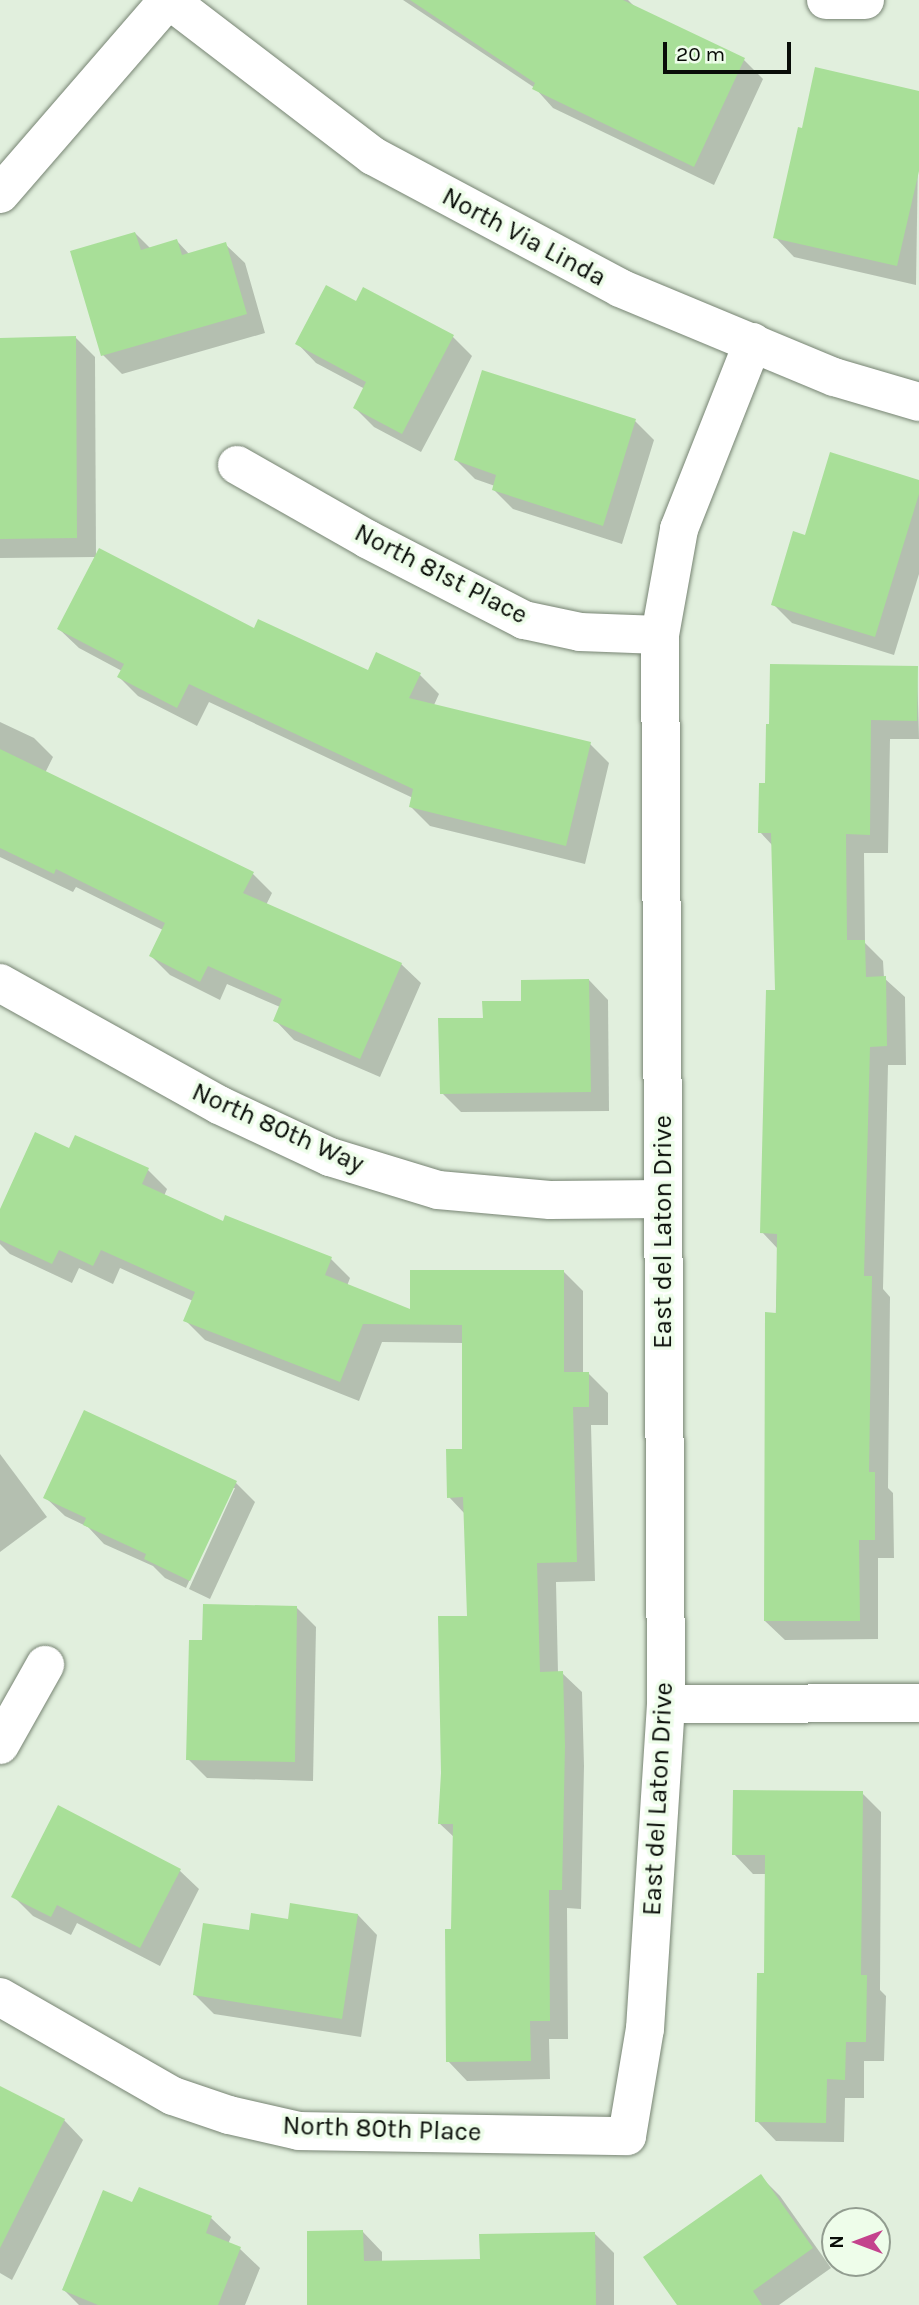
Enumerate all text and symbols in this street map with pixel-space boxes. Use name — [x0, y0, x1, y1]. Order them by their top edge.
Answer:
scale bar — [667, 28, 795, 72]
text: 20 m — [676, 42, 725, 66]
street label: North Via Linda — [437, 181, 611, 293]
street label: North 81st Place — [349, 517, 533, 631]
street label: North 80th Way — [187, 1076, 369, 1180]
street label: East del Laton Drive — [647, 1115, 679, 1349]
street label: East del Laton Drive — [636, 1681, 680, 1917]
street label: North 80th Place — [282, 2110, 482, 2148]
north arrow — [821, 2207, 891, 2277]
text: N — [826, 2235, 848, 2249]

